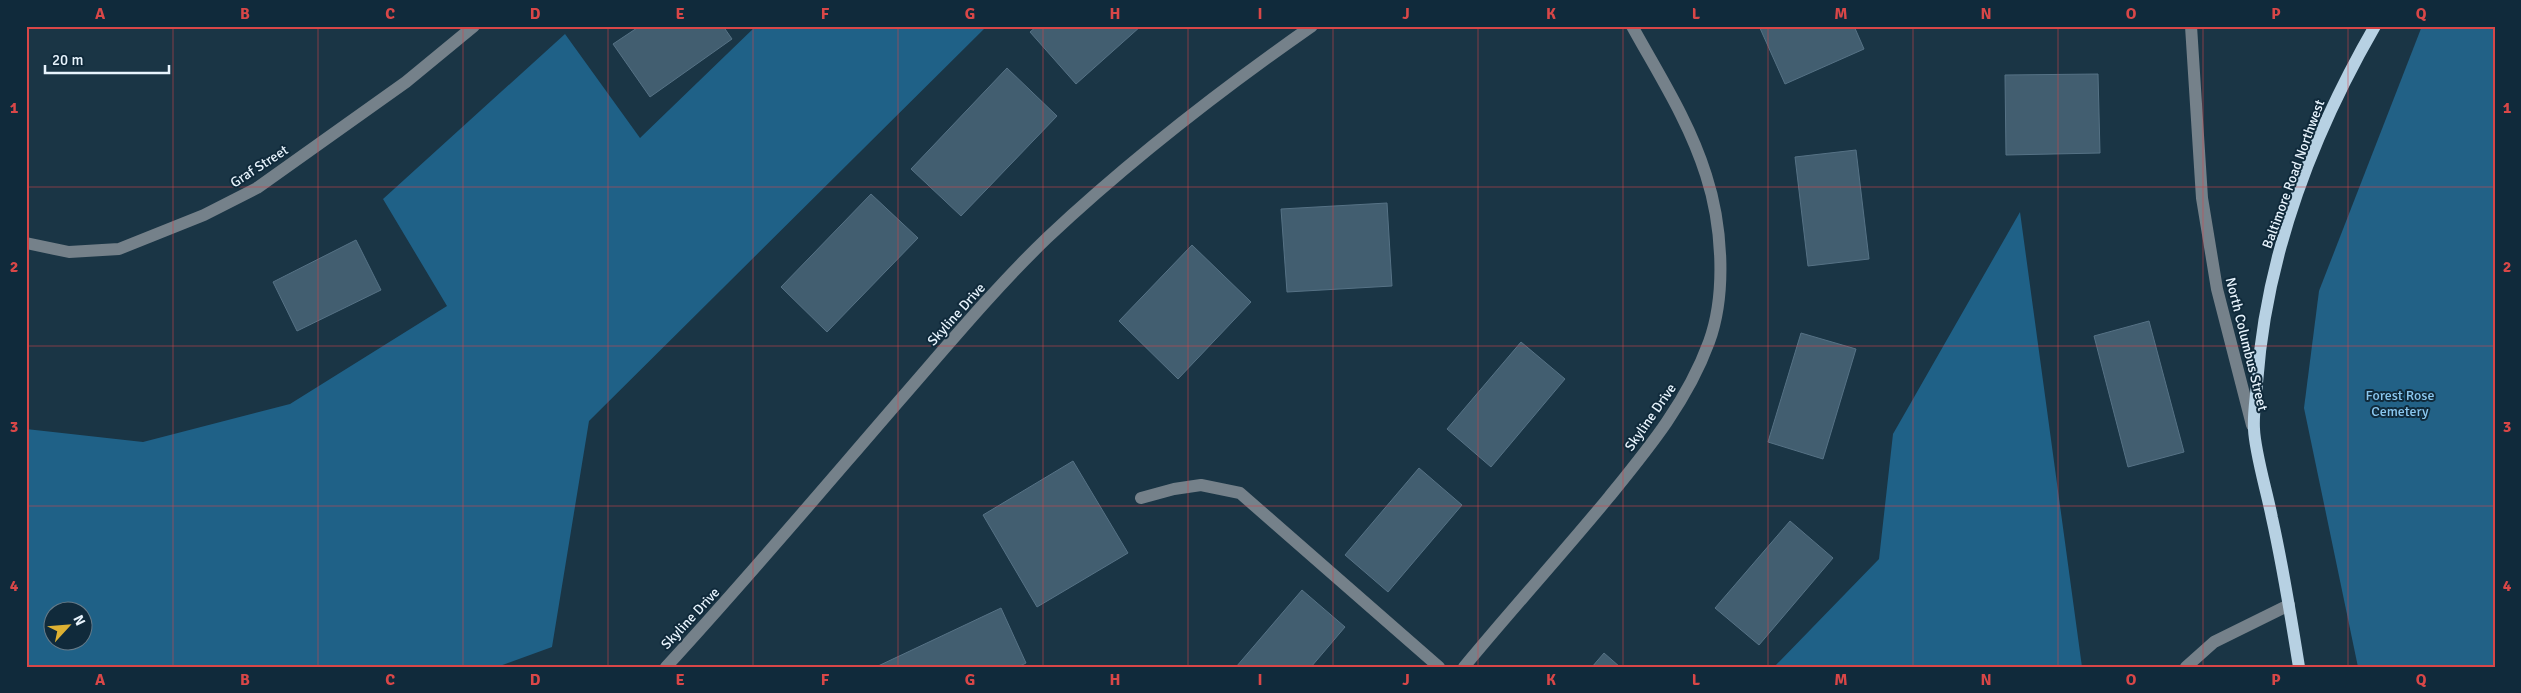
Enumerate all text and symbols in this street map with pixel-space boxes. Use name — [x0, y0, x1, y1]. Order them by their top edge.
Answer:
text: A — [95, 4, 106, 24]
text: B — [240, 4, 250, 24]
text: C — [385, 4, 395, 24]
text: D — [530, 4, 541, 24]
text: E — [675, 4, 685, 24]
text: F — [821, 4, 830, 24]
text: G — [965, 4, 975, 24]
text: H — [1110, 4, 1120, 24]
text: I — [1257, 4, 1263, 24]
text: J — [1402, 4, 1410, 24]
text: K — [1546, 4, 1556, 24]
text: L — [1692, 4, 1701, 24]
text: M — [1834, 4, 1848, 24]
text: N — [1980, 4, 1992, 24]
text: O — [2126, 4, 2137, 24]
text: P — [2271, 4, 2281, 24]
text: Q — [2416, 4, 2427, 24]
scale bar — [45, 42, 169, 74]
text: 20 m — [52, 51, 83, 69]
street label: Baltimore Road Northwest — [2259, 97, 2328, 251]
text: 1 — [10, 98, 19, 118]
text: 1 — [2503, 98, 2512, 118]
street label: Graf Street — [227, 141, 291, 191]
text: 2 — [10, 257, 18, 277]
text: 2 — [2503, 257, 2511, 277]
street label: North Columbus Street — [2222, 276, 2271, 413]
street label: Skyline Drive — [924, 280, 989, 349]
street label: Skyline Drive — [1621, 380, 1680, 454]
park label: Forest Rose Cemetery — [2366, 387, 2434, 420]
text: 3 — [10, 417, 18, 437]
text: 3 — [2503, 417, 2511, 437]
text: 4 — [10, 576, 19, 596]
text: 4 — [2503, 576, 2512, 596]
street label: Skyline Drive — [657, 584, 723, 653]
north arrow — [42, 600, 92, 650]
text: N — [69, 612, 89, 629]
text: A — [95, 670, 106, 690]
text: B — [240, 670, 250, 690]
text: C — [385, 670, 395, 690]
text: D — [530, 670, 541, 690]
text: E — [675, 670, 685, 690]
text: F — [821, 670, 830, 690]
text: G — [965, 670, 975, 690]
text: H — [1110, 670, 1120, 690]
text: I — [1257, 670, 1263, 690]
text: J — [1402, 670, 1410, 690]
text: K — [1546, 670, 1556, 690]
text: L — [1692, 670, 1701, 690]
text: M — [1834, 670, 1848, 690]
text: N — [1980, 670, 1992, 690]
text: O — [2126, 670, 2137, 690]
text: P — [2271, 670, 2281, 690]
text: Q — [2416, 670, 2427, 690]

